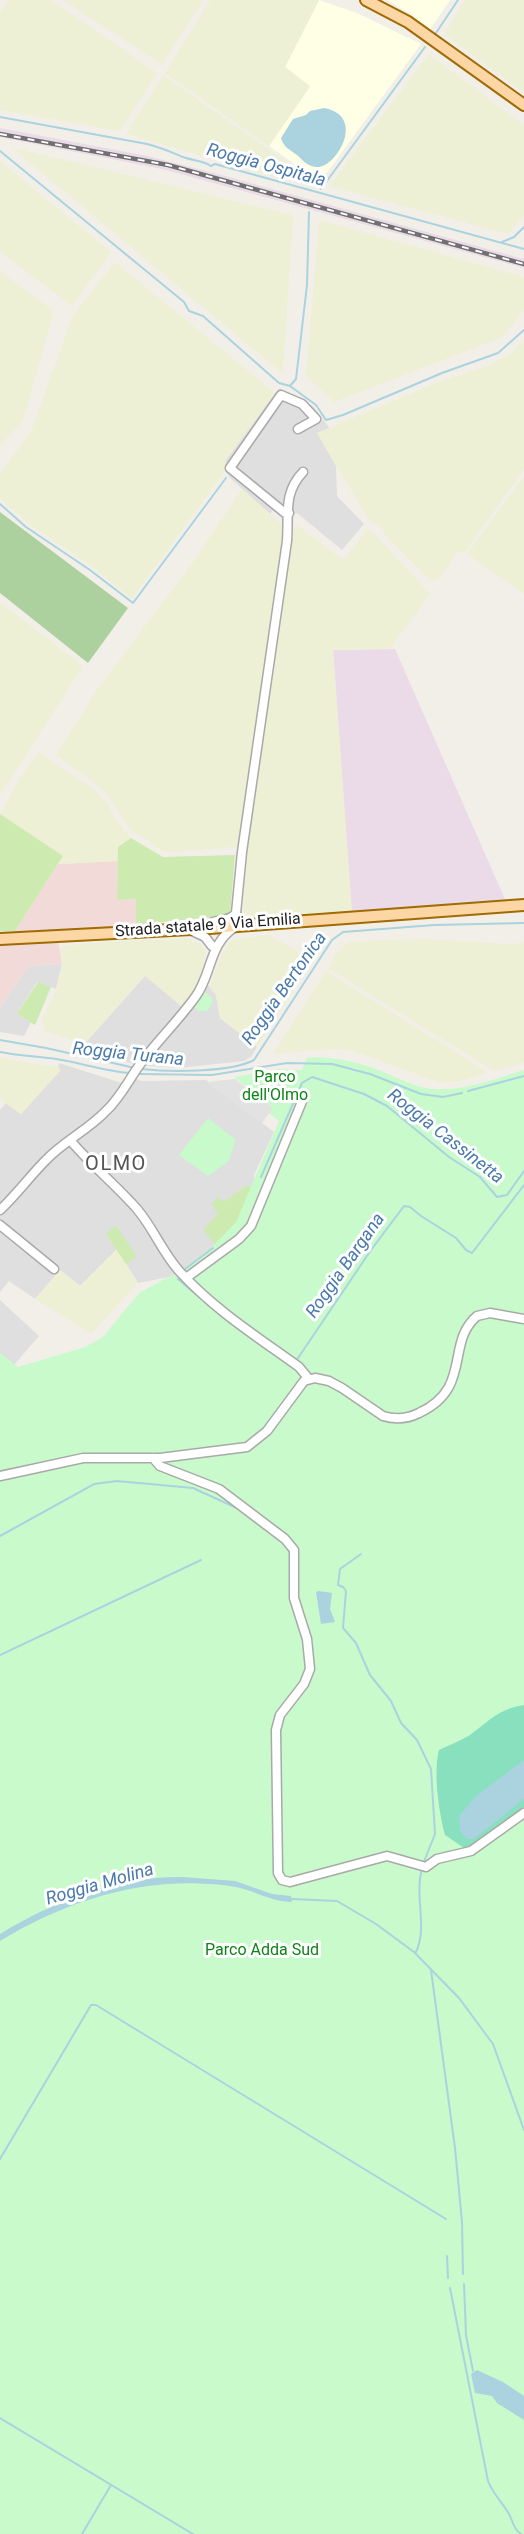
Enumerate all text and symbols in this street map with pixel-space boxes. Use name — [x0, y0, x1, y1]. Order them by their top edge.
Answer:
water label: Roggia Ospitala — [204, 140, 328, 192]
street label: Strada statale 9 Via Emilia — [115, 910, 301, 942]
water label: Roggia Bertonica — [238, 928, 332, 1050]
water label: Roggia Turana — [71, 1038, 185, 1072]
park label: Parco dell'Olmo — [242, 1068, 308, 1106]
water label: Roggia Cassinetta — [383, 1085, 507, 1189]
district label: OLMO — [85, 1153, 147, 1177]
water label: Roggia Bargana — [302, 1209, 390, 1323]
water label: Roggia Molina — [44, 1859, 156, 1911]
park label: Parco Adda Sud — [205, 1941, 319, 1961]

